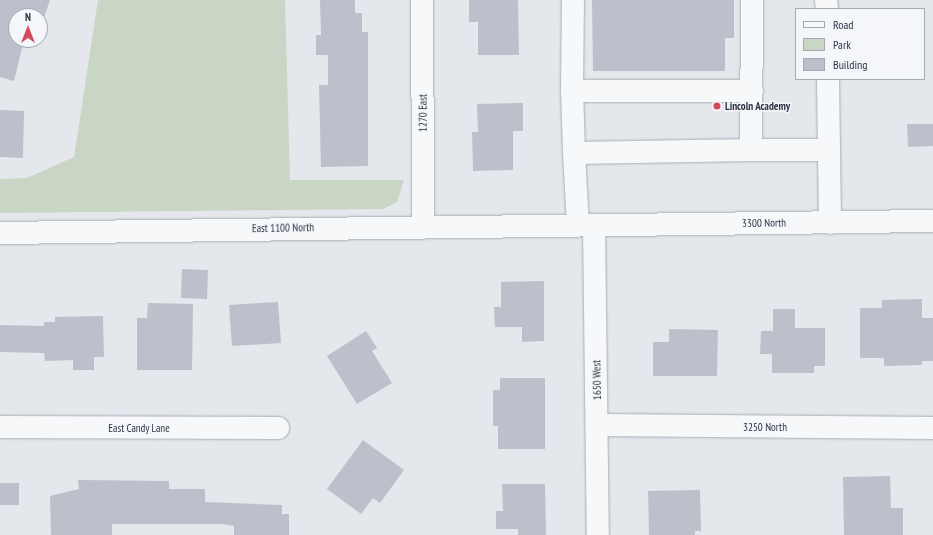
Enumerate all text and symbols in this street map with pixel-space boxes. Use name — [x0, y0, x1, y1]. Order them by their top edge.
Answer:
north arrow — [8, 8, 48, 48]
legend — [795, 8, 925, 80]
text: N — [25, 10, 31, 24]
text: Road — [833, 17, 853, 32]
text: Park — [833, 37, 851, 52]
text: Building — [833, 57, 868, 72]
street label: 1270 East — [416, 94, 430, 132]
place label: Lincoln Academy — [725, 99, 791, 113]
marker: Lincoln Academy — [712, 101, 722, 111]
street label: 3300 North — [742, 216, 786, 230]
street label: East 1100 North — [252, 221, 314, 235]
street label: 1650 West — [590, 360, 604, 400]
street label: 3250 North — [743, 420, 787, 434]
street label: East Candy Lane — [108, 421, 170, 435]

